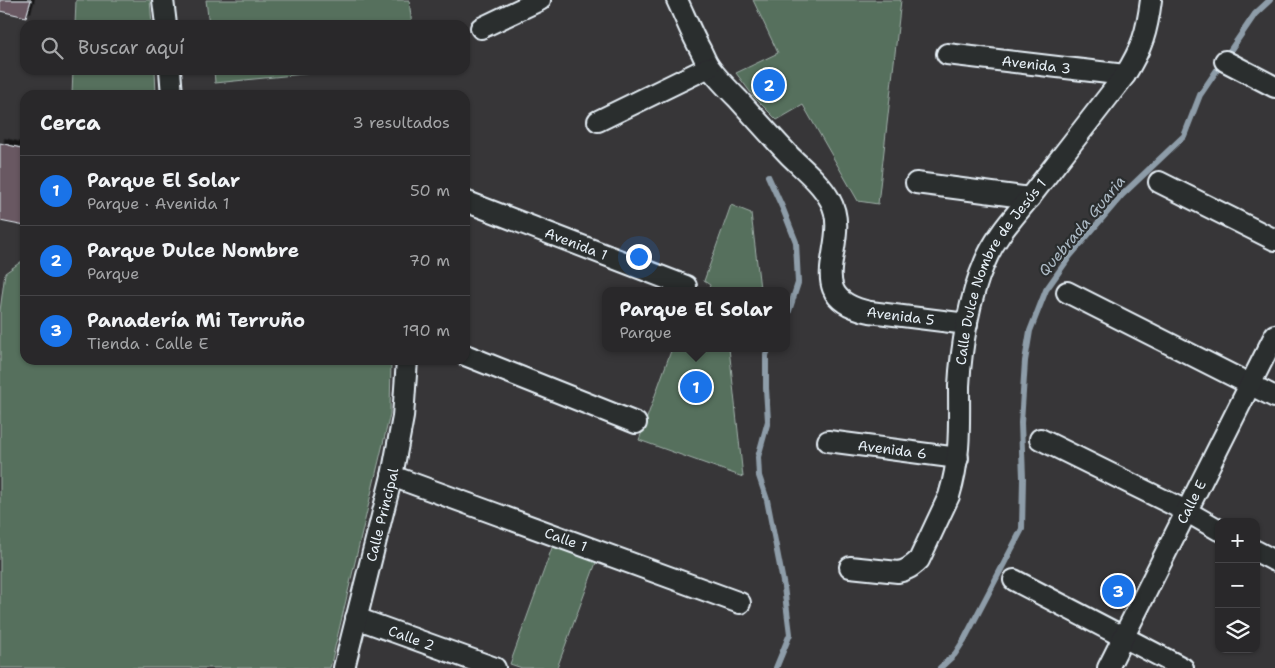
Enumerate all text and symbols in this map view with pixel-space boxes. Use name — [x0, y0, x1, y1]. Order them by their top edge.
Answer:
search box — [20, 20, 470, 75]
icon: search — [38, 34, 66, 62]
text: Buscar aquí — [78, 35, 184, 60]
street label: Avenida 3 — [1001, 52, 1072, 78]
pin: 2 — [753, 66, 785, 104]
text: Cerca — [40, 109, 101, 137]
text: 3 resultados — [352, 112, 450, 133]
text: Parque El Solar — [87, 168, 240, 193]
water label: Quebrada Guaria — [1034, 172, 1130, 280]
street label: Calle Dulce Nombre de Jesús 1 — [952, 175, 1050, 366]
text: 1 — [52, 180, 60, 201]
text: 50 m — [410, 180, 450, 201]
text: Parque · Avenida 1 — [87, 193, 230, 214]
street label: Avenida 1 — [542, 224, 610, 264]
text: Parque Dulce Nombre — [87, 238, 299, 263]
your location — [626, 244, 652, 270]
text: 2 — [50, 250, 62, 271]
text: 70 m — [409, 250, 450, 271]
text: Parque — [87, 263, 139, 284]
popup — [602, 287, 790, 352]
text: Parque El Solar — [619, 297, 773, 322]
street label: Avenida 5 — [866, 303, 936, 329]
text: Panadería Mi Terruño — [87, 308, 305, 333]
text: 3 — [50, 320, 62, 341]
text: 190 m — [403, 320, 450, 341]
text: Parque — [619, 322, 672, 343]
text: Tienda · Calle E — [87, 333, 209, 354]
pin: 1 — [680, 368, 712, 406]
street label: Avenida 6 — [857, 436, 928, 463]
street label: Calle Principal — [362, 466, 402, 563]
street label: Calle E — [1173, 477, 1210, 527]
map controls — [1215, 518, 1260, 653]
button: + — [1215, 518, 1260, 563]
street label: Calle 1 — [542, 523, 590, 555]
button: − — [1215, 563, 1260, 608]
pin: 3 — [1102, 572, 1134, 610]
button: layers — [1215, 608, 1260, 653]
street label: Calle 2 — [386, 621, 437, 655]

